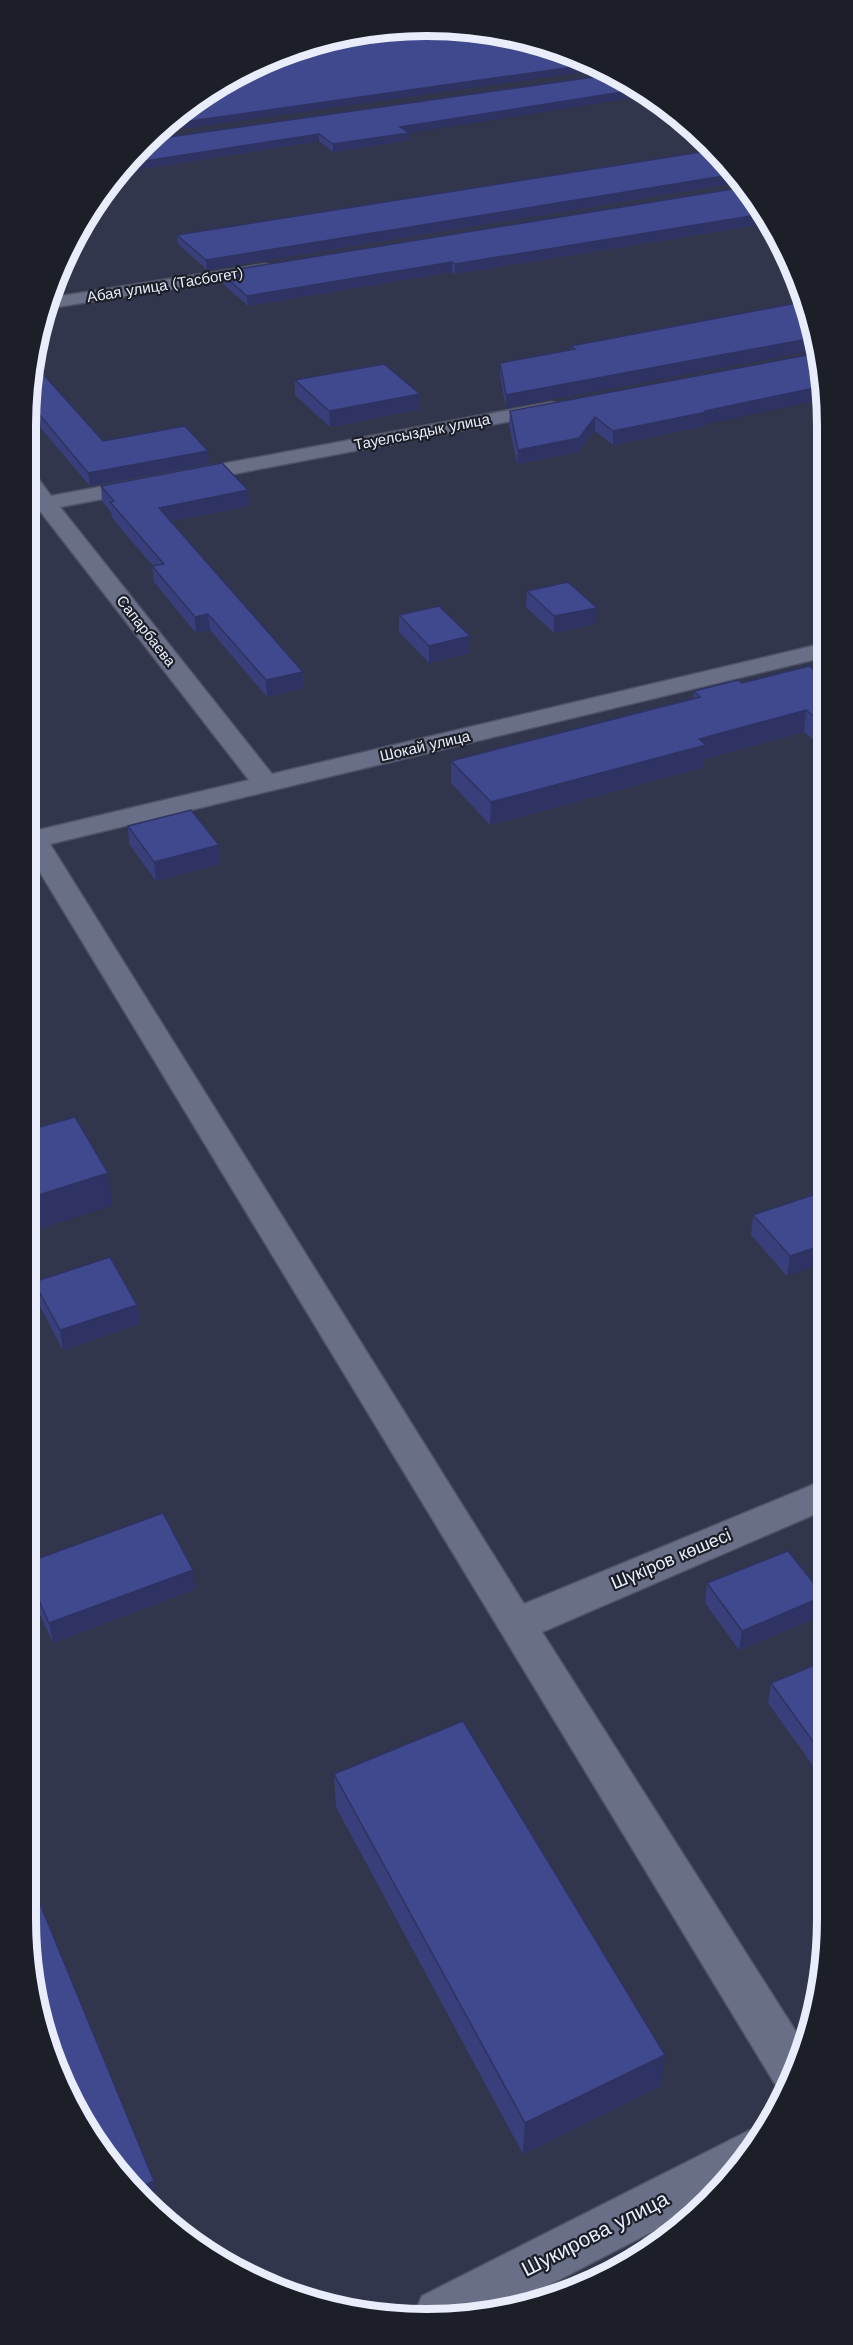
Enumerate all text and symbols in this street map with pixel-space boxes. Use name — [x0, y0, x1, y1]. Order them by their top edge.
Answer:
street label: Абая улица (Тасбогет) — [86, 264, 244, 306]
street label: Тауелсыздык улица — [353, 410, 492, 454]
street label: Сапарбаева — [113, 592, 180, 671]
street label: Шокай улица — [378, 727, 473, 765]
street label: Шүкіров көшесі — [608, 1524, 734, 1593]
street label: Шукирова улица — [517, 2186, 673, 2281]

